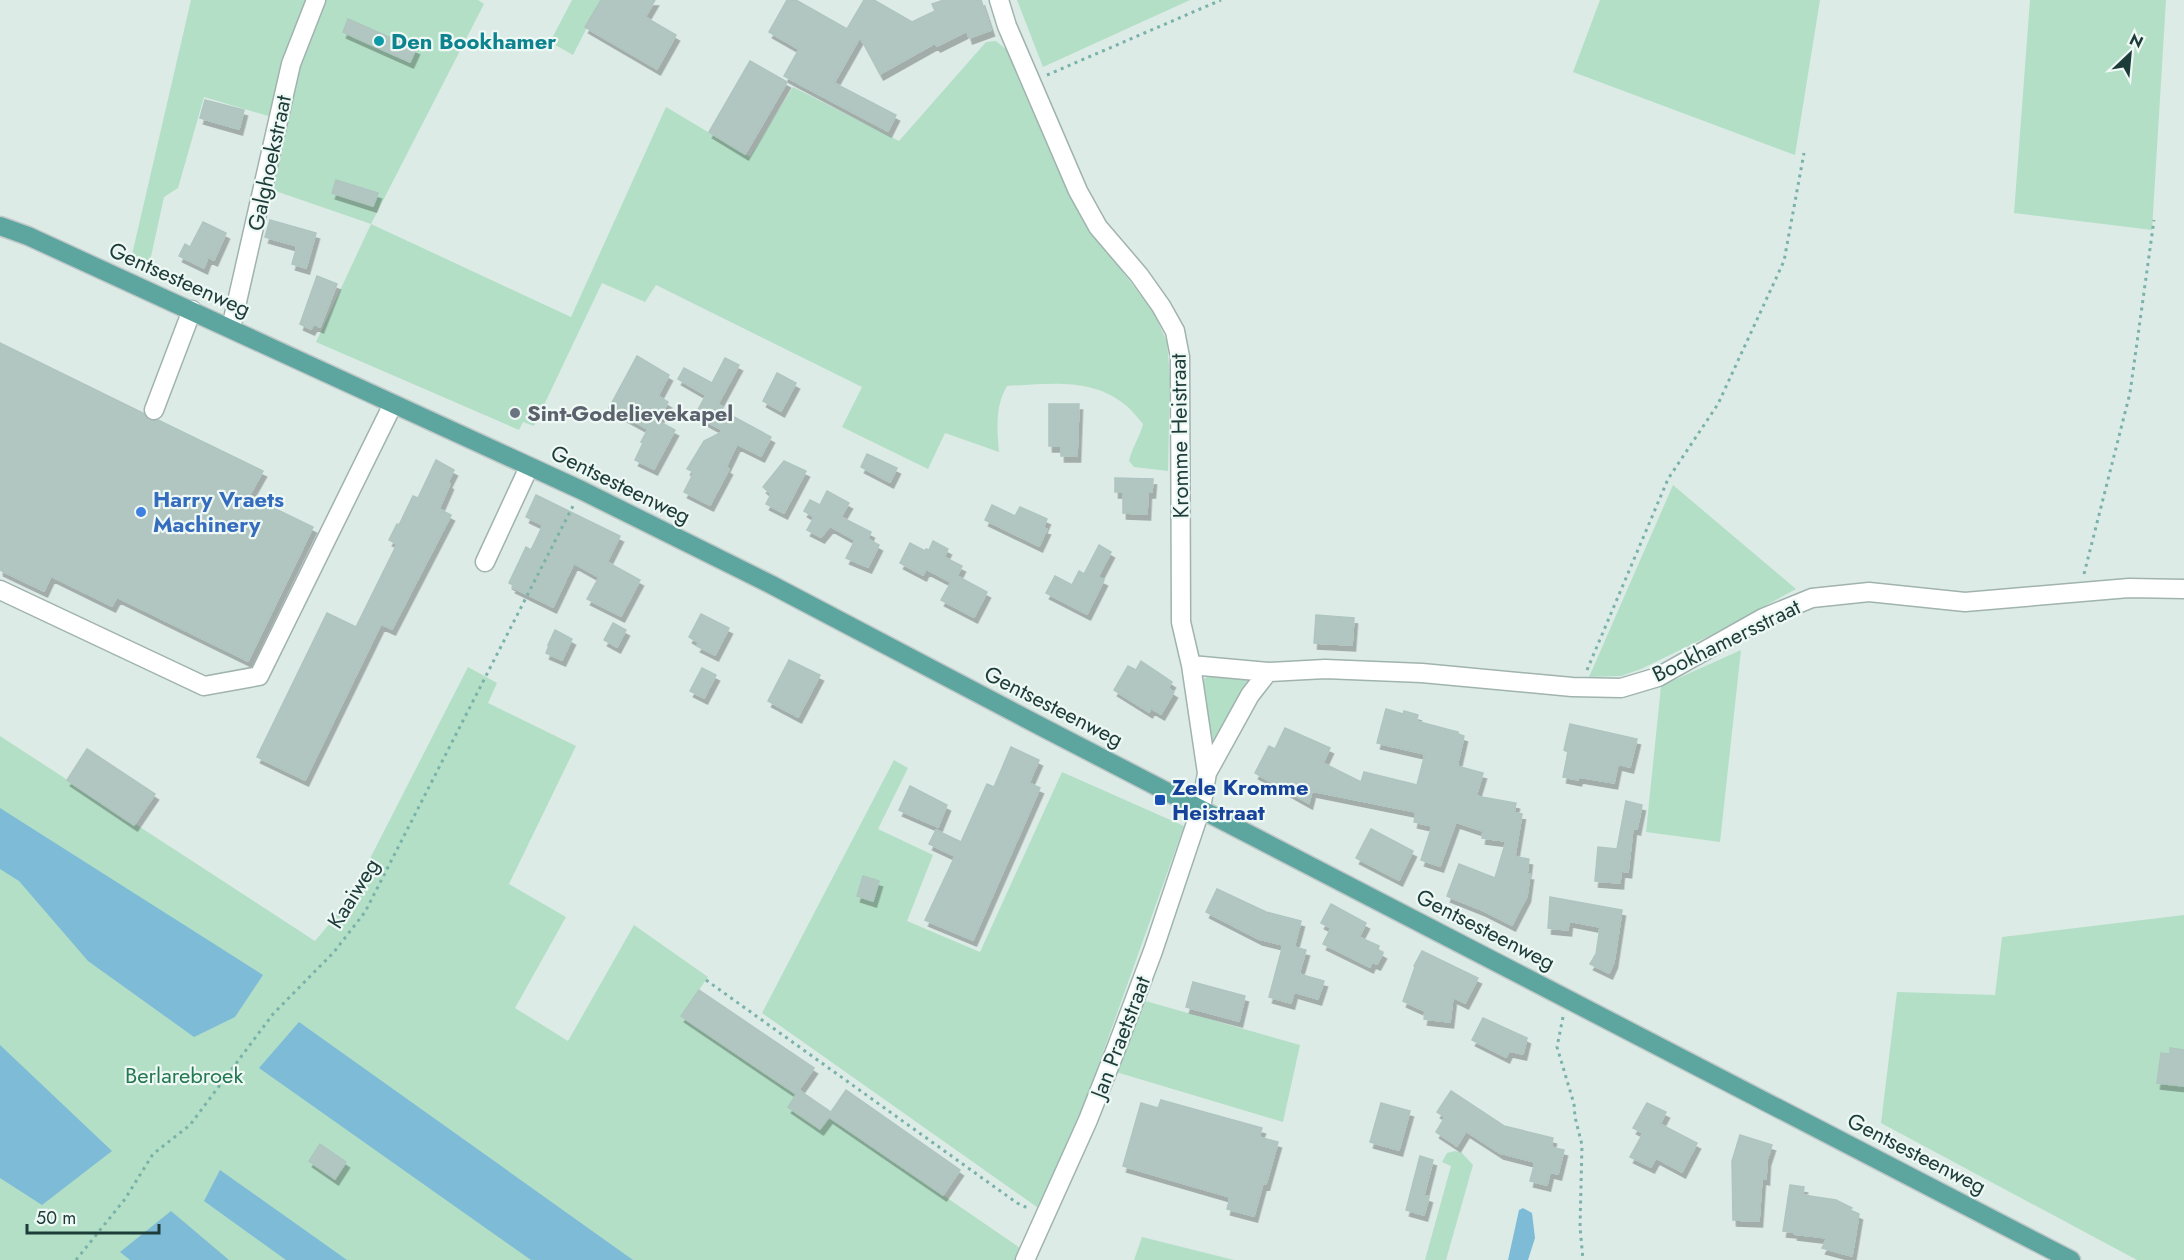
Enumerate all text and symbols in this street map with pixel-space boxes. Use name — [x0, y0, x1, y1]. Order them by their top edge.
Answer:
north arrow — [2100, 24, 2160, 84]
place label: Den Bookhamer — [391, 25, 556, 57]
text: N — [2126, 28, 2147, 54]
marker: Den Bookhamer — [372, 34, 386, 48]
street label: Galghoekstraat — [239, 92, 299, 234]
street label: Gentsesteenweg — [104, 233, 256, 325]
street label: Kromme Heistraat — [1162, 353, 1196, 519]
place label: Sint-Godelievekapel — [527, 397, 733, 429]
marker: Sint-Godelievekapel — [508, 406, 522, 420]
street label: Gentsesteenweg — [546, 436, 696, 532]
place label: Harry Vraets Machinery — [153, 483, 284, 540]
marker: Harry Vraets Machinery — [134, 505, 148, 519]
street label: Bookhamersstraat — [1647, 590, 1806, 690]
street label: Gentsesteenweg — [979, 657, 1129, 755]
place label: Zele Kromme Heistraat — [1172, 771, 1309, 828]
marker: Zele Kromme Heistraat — [1153, 793, 1167, 807]
street label: Kaaiweg — [319, 852, 387, 934]
street label: Gentsesteenweg — [1411, 880, 1561, 978]
street label: Jan Praetstraat — [1081, 971, 1158, 1106]
park label: Berlarebroek — [125, 1059, 243, 1091]
street label: Gentsesteenweg — [1842, 1104, 1992, 1202]
scale bar — [27, 1197, 159, 1235]
text: 50 m — [36, 1205, 76, 1231]

